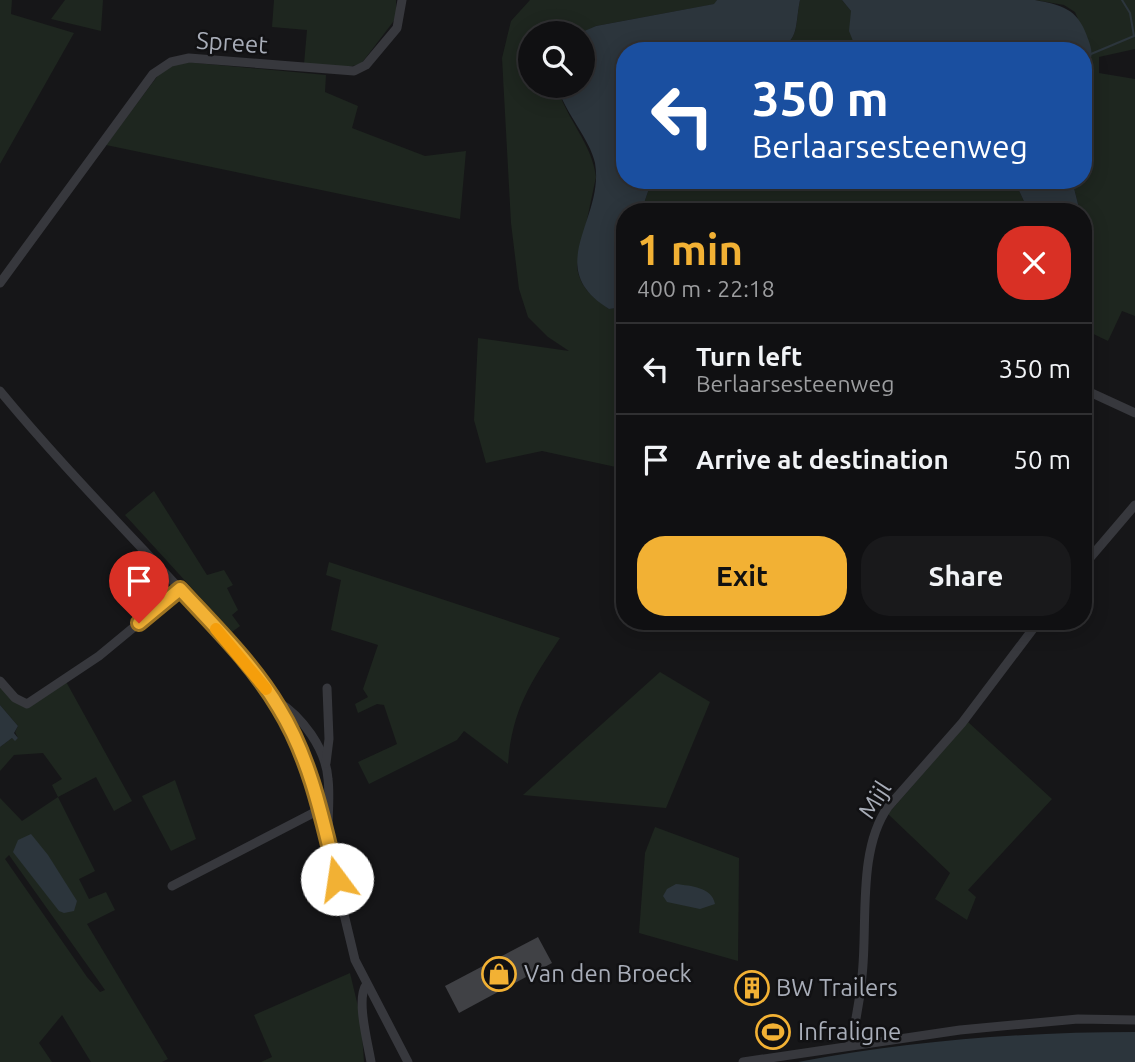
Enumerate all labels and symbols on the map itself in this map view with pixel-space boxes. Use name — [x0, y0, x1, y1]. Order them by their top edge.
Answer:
street label: Spreet — [195, 27, 269, 59]
pin — [109, 551, 169, 623]
street label: Mijl — [853, 776, 896, 823]
position arrow — [300, 842, 374, 916]
shop icon: Van den Broeck — [480, 955, 518, 993]
place label: Van den Broeck — [524, 960, 692, 987]
building icon: BW Trailers — [733, 969, 771, 1007]
place label: BW Trailers — [776, 974, 898, 1001]
sports icon: Infraligne — [754, 1013, 792, 1051]
place label: Infraligne — [798, 1018, 901, 1045]

